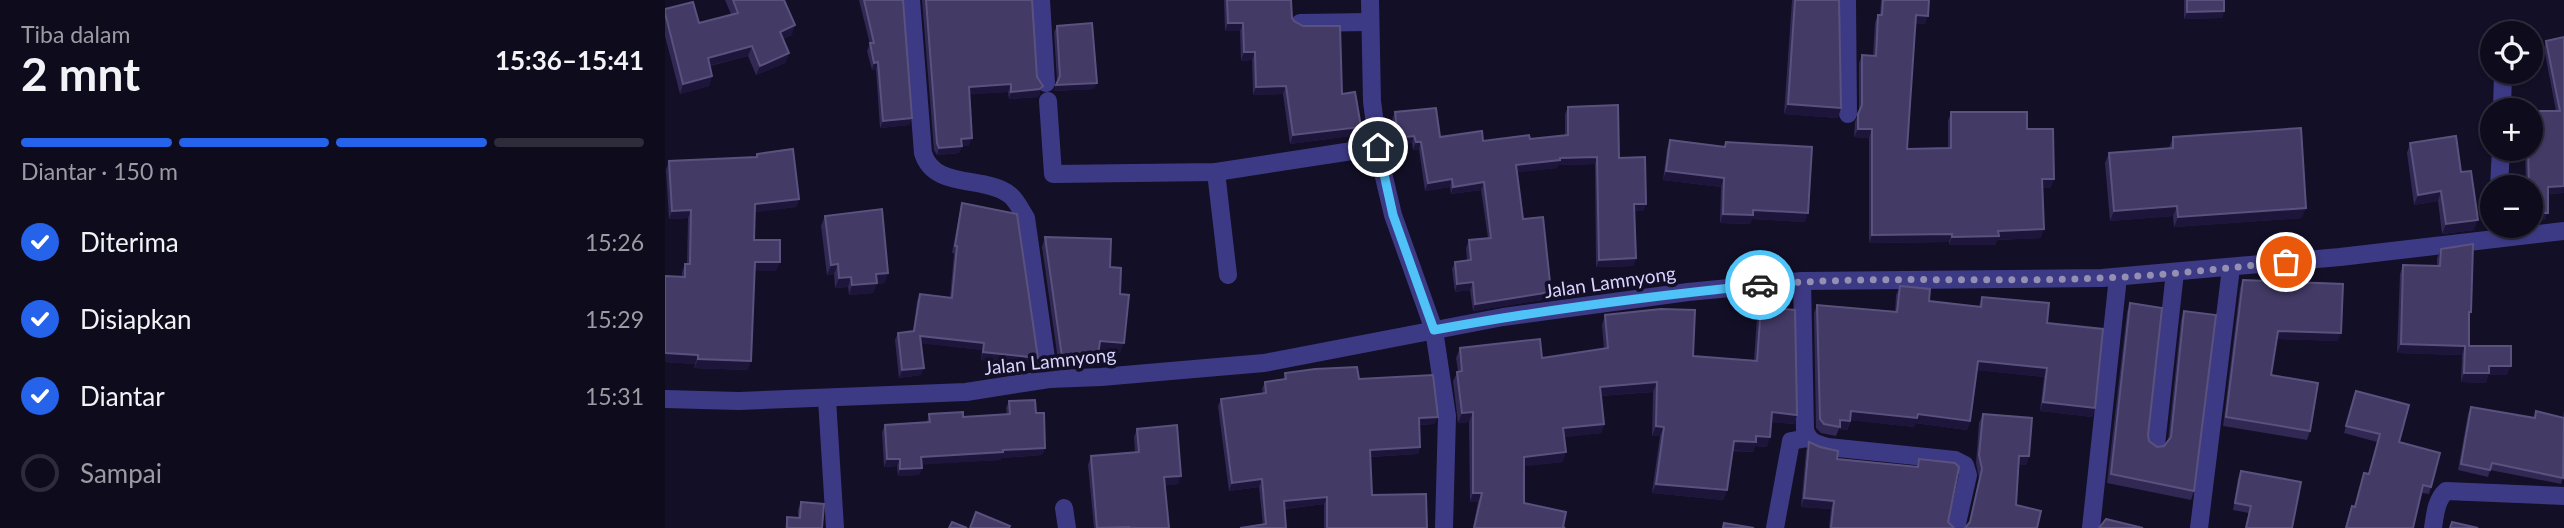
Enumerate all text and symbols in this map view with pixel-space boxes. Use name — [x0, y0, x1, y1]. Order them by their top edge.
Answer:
text: Tiba dalam — [21, 20, 130, 48]
map controls — [2480, 21, 2543, 238]
button: locate — [2480, 21, 2543, 84]
text: 15:36–15:41 — [495, 44, 644, 76]
text: 2 mnt — [21, 46, 140, 101]
button: + — [2480, 98, 2543, 161]
pin — [1348, 117, 1408, 177]
icon: home — [1359, 128, 1397, 166]
text: Diantar · 150 m — [21, 157, 178, 185]
button: − — [2480, 175, 2543, 238]
icon: check — [21, 223, 59, 261]
text: Diterima — [80, 226, 179, 258]
text: 15:26 — [585, 228, 644, 256]
pin — [2256, 232, 2316, 292]
icon: bag — [2267, 243, 2305, 281]
courier — [1725, 250, 1795, 320]
street label: Jalan Lamnyong — [1543, 261, 1677, 302]
icon: car — [1741, 266, 1779, 304]
icon: check — [21, 300, 59, 338]
text: Disiapkan — [80, 303, 191, 335]
text: 15:29 — [585, 305, 644, 333]
street label: Jalan Lamnyong — [983, 342, 1117, 379]
icon: check — [21, 377, 59, 415]
text: Diantar — [80, 380, 165, 412]
text: 15:31 — [585, 382, 644, 410]
text: Sampai — [80, 457, 162, 489]

